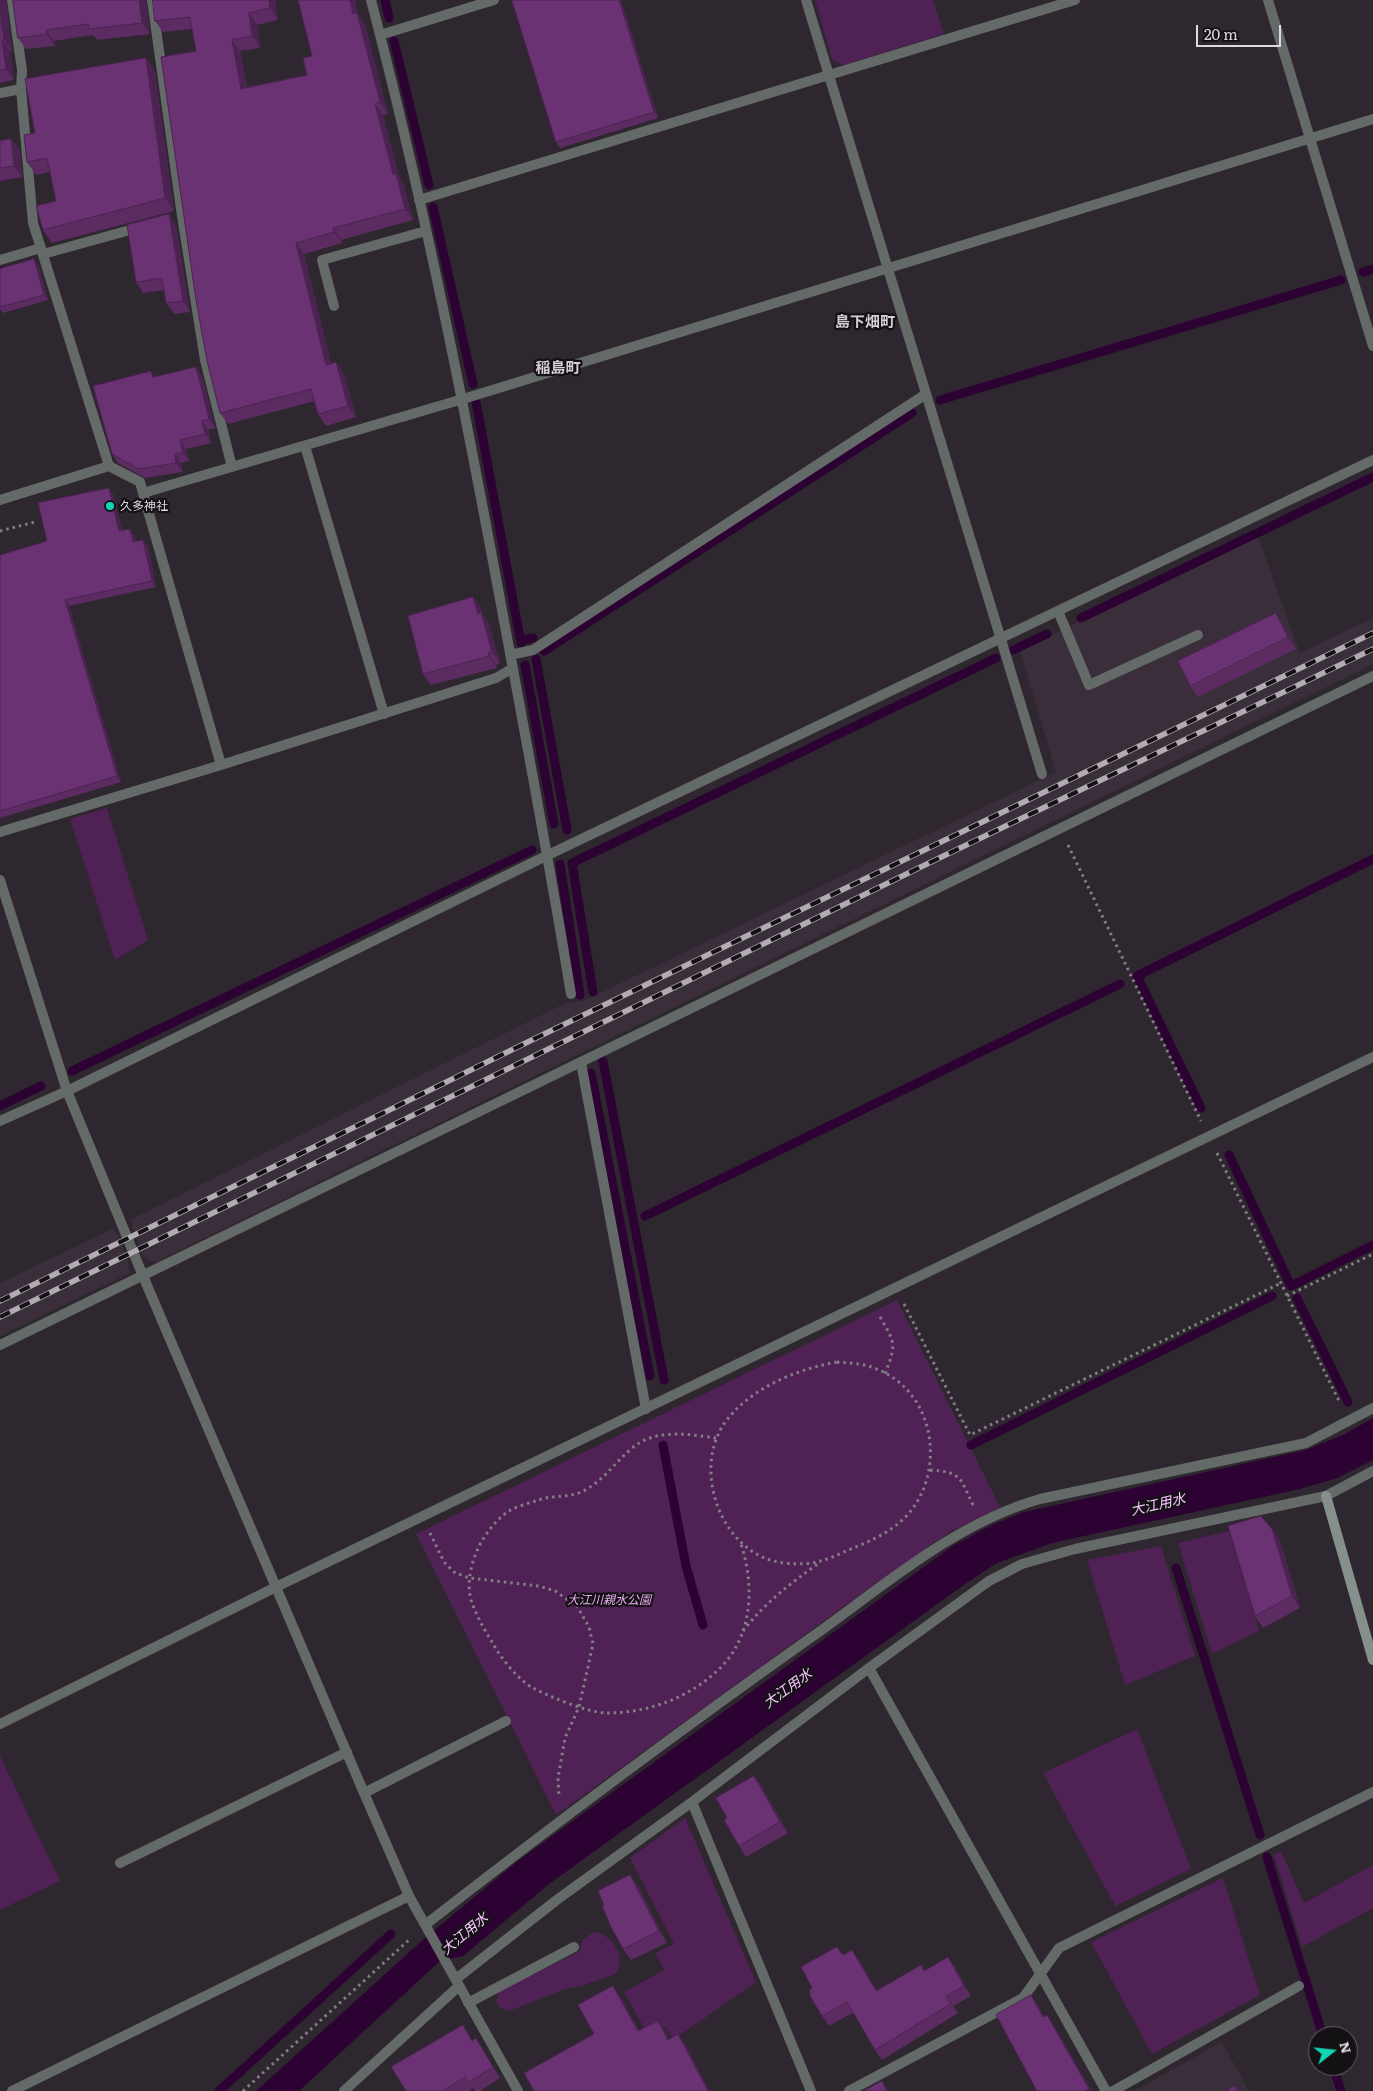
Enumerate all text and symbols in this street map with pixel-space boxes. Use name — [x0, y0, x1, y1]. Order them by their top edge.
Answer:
scale bar — [1198, 15, 1283, 47]
text: 20 m — [1204, 22, 1238, 45]
district label: 島下畑町 — [835, 314, 895, 332]
district label: 稲島町 — [536, 360, 580, 378]
place label: 久多神社 — [120, 499, 168, 513]
marker: 久多神社 — [104, 500, 116, 512]
water label: 大江用水 — [1129, 1491, 1187, 1519]
park label: 大江川親水公園 — [567, 1593, 651, 1607]
water label: 大江用水 — [760, 1666, 816, 1712]
water label: 大江用水 — [438, 1910, 492, 1958]
north arrow — [1308, 2026, 1358, 2076]
text: N — [1335, 2039, 1358, 2056]

